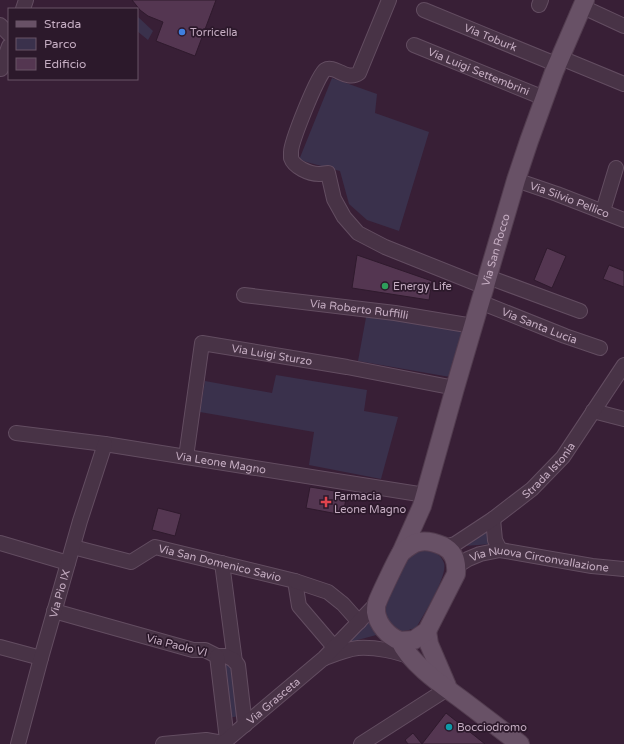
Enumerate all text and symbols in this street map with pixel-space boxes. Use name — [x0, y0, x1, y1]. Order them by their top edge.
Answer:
legend — [8, 8, 138, 80]
text: Strada — [44, 17, 81, 31]
street label: Via Toburk — [462, 21, 519, 54]
place label: Torricella — [190, 26, 238, 39]
marker: Torricella — [177, 27, 187, 37]
text: Parco — [44, 37, 77, 51]
street label: Via Luigi Settembrini — [426, 45, 531, 98]
text: Edificio — [44, 57, 86, 71]
street label: Via Silvio Pellico — [528, 179, 611, 221]
street label: Via San Rocco — [479, 212, 513, 288]
place label: Energy Life — [393, 280, 452, 293]
marker: Energy Life — [380, 281, 390, 291]
street label: Via Roberto Ruffilli — [309, 297, 409, 322]
street label: Via Santa Lucia — [500, 305, 579, 347]
street label: Via Luigi Sturzo — [231, 342, 313, 368]
street label: Strada Istonia — [520, 440, 578, 501]
street label: Via Leone Magno — [175, 449, 267, 477]
place label: Farmacia Leone Magno — [334, 490, 406, 516]
marker: Farmacia Leone Magno — [321, 497, 331, 507]
street label: Via San Domenico Savio — [157, 542, 283, 585]
street label: Via Nuova Circonvallazione — [468, 544, 609, 575]
street label: Via Pio IX — [47, 568, 73, 619]
street label: Via Paolo VI — [145, 632, 209, 659]
street label: Via Grasceta — [244, 675, 303, 727]
place label: Bocciodromo — [457, 721, 527, 734]
marker: Bocciodromo — [444, 722, 454, 732]

